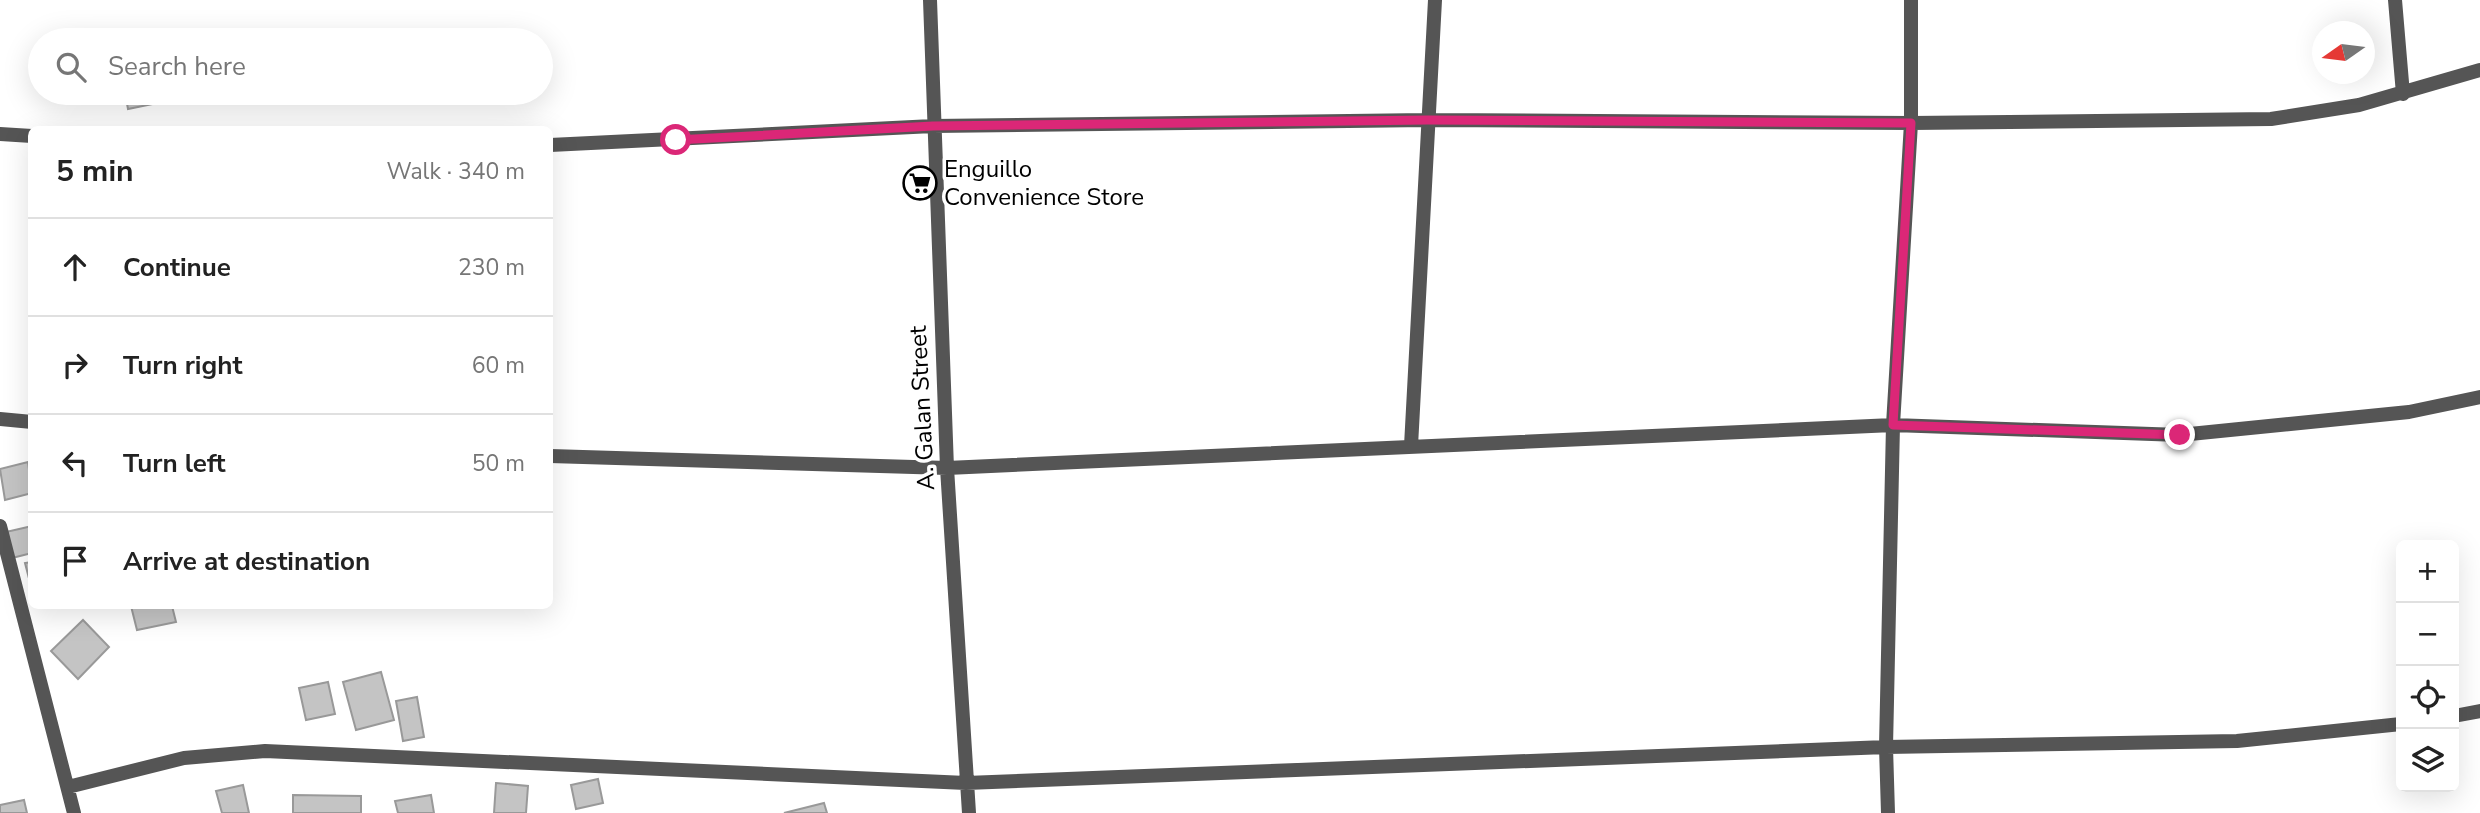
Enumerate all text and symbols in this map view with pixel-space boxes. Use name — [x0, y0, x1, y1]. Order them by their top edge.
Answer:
north arrow — [2312, 21, 2375, 84]
search box — [28, 28, 553, 105]
icon: search — [52, 48, 90, 86]
text: Search here — [108, 49, 246, 84]
route start — [660, 124, 691, 155]
text: 5 min — [56, 151, 134, 192]
place label: Enguillo Convenience Store — [944, 153, 1144, 213]
text: Walk · 340 m — [386, 156, 525, 187]
supermarket icon: Enguillo Convenience Store — [901, 164, 939, 202]
icon: ahead — [56, 248, 94, 286]
text: Continue — [123, 250, 231, 285]
text: 230 m — [458, 252, 525, 283]
street label: A. Galan Street — [902, 324, 942, 491]
icon: right — [56, 346, 94, 384]
text: Turn right — [123, 348, 242, 383]
text: 60 m — [472, 350, 525, 381]
route end — [2164, 419, 2195, 450]
icon: left — [56, 444, 94, 482]
text: Turn left — [123, 446, 226, 481]
text: 50 m — [472, 448, 525, 479]
map controls — [2396, 540, 2459, 792]
button: + — [2396, 540, 2459, 603]
icon: arrive — [56, 542, 94, 580]
text: Arrive at destination — [123, 544, 370, 579]
button: − — [2396, 603, 2459, 666]
button: locate — [2396, 666, 2459, 729]
button: layers — [2396, 729, 2459, 792]

